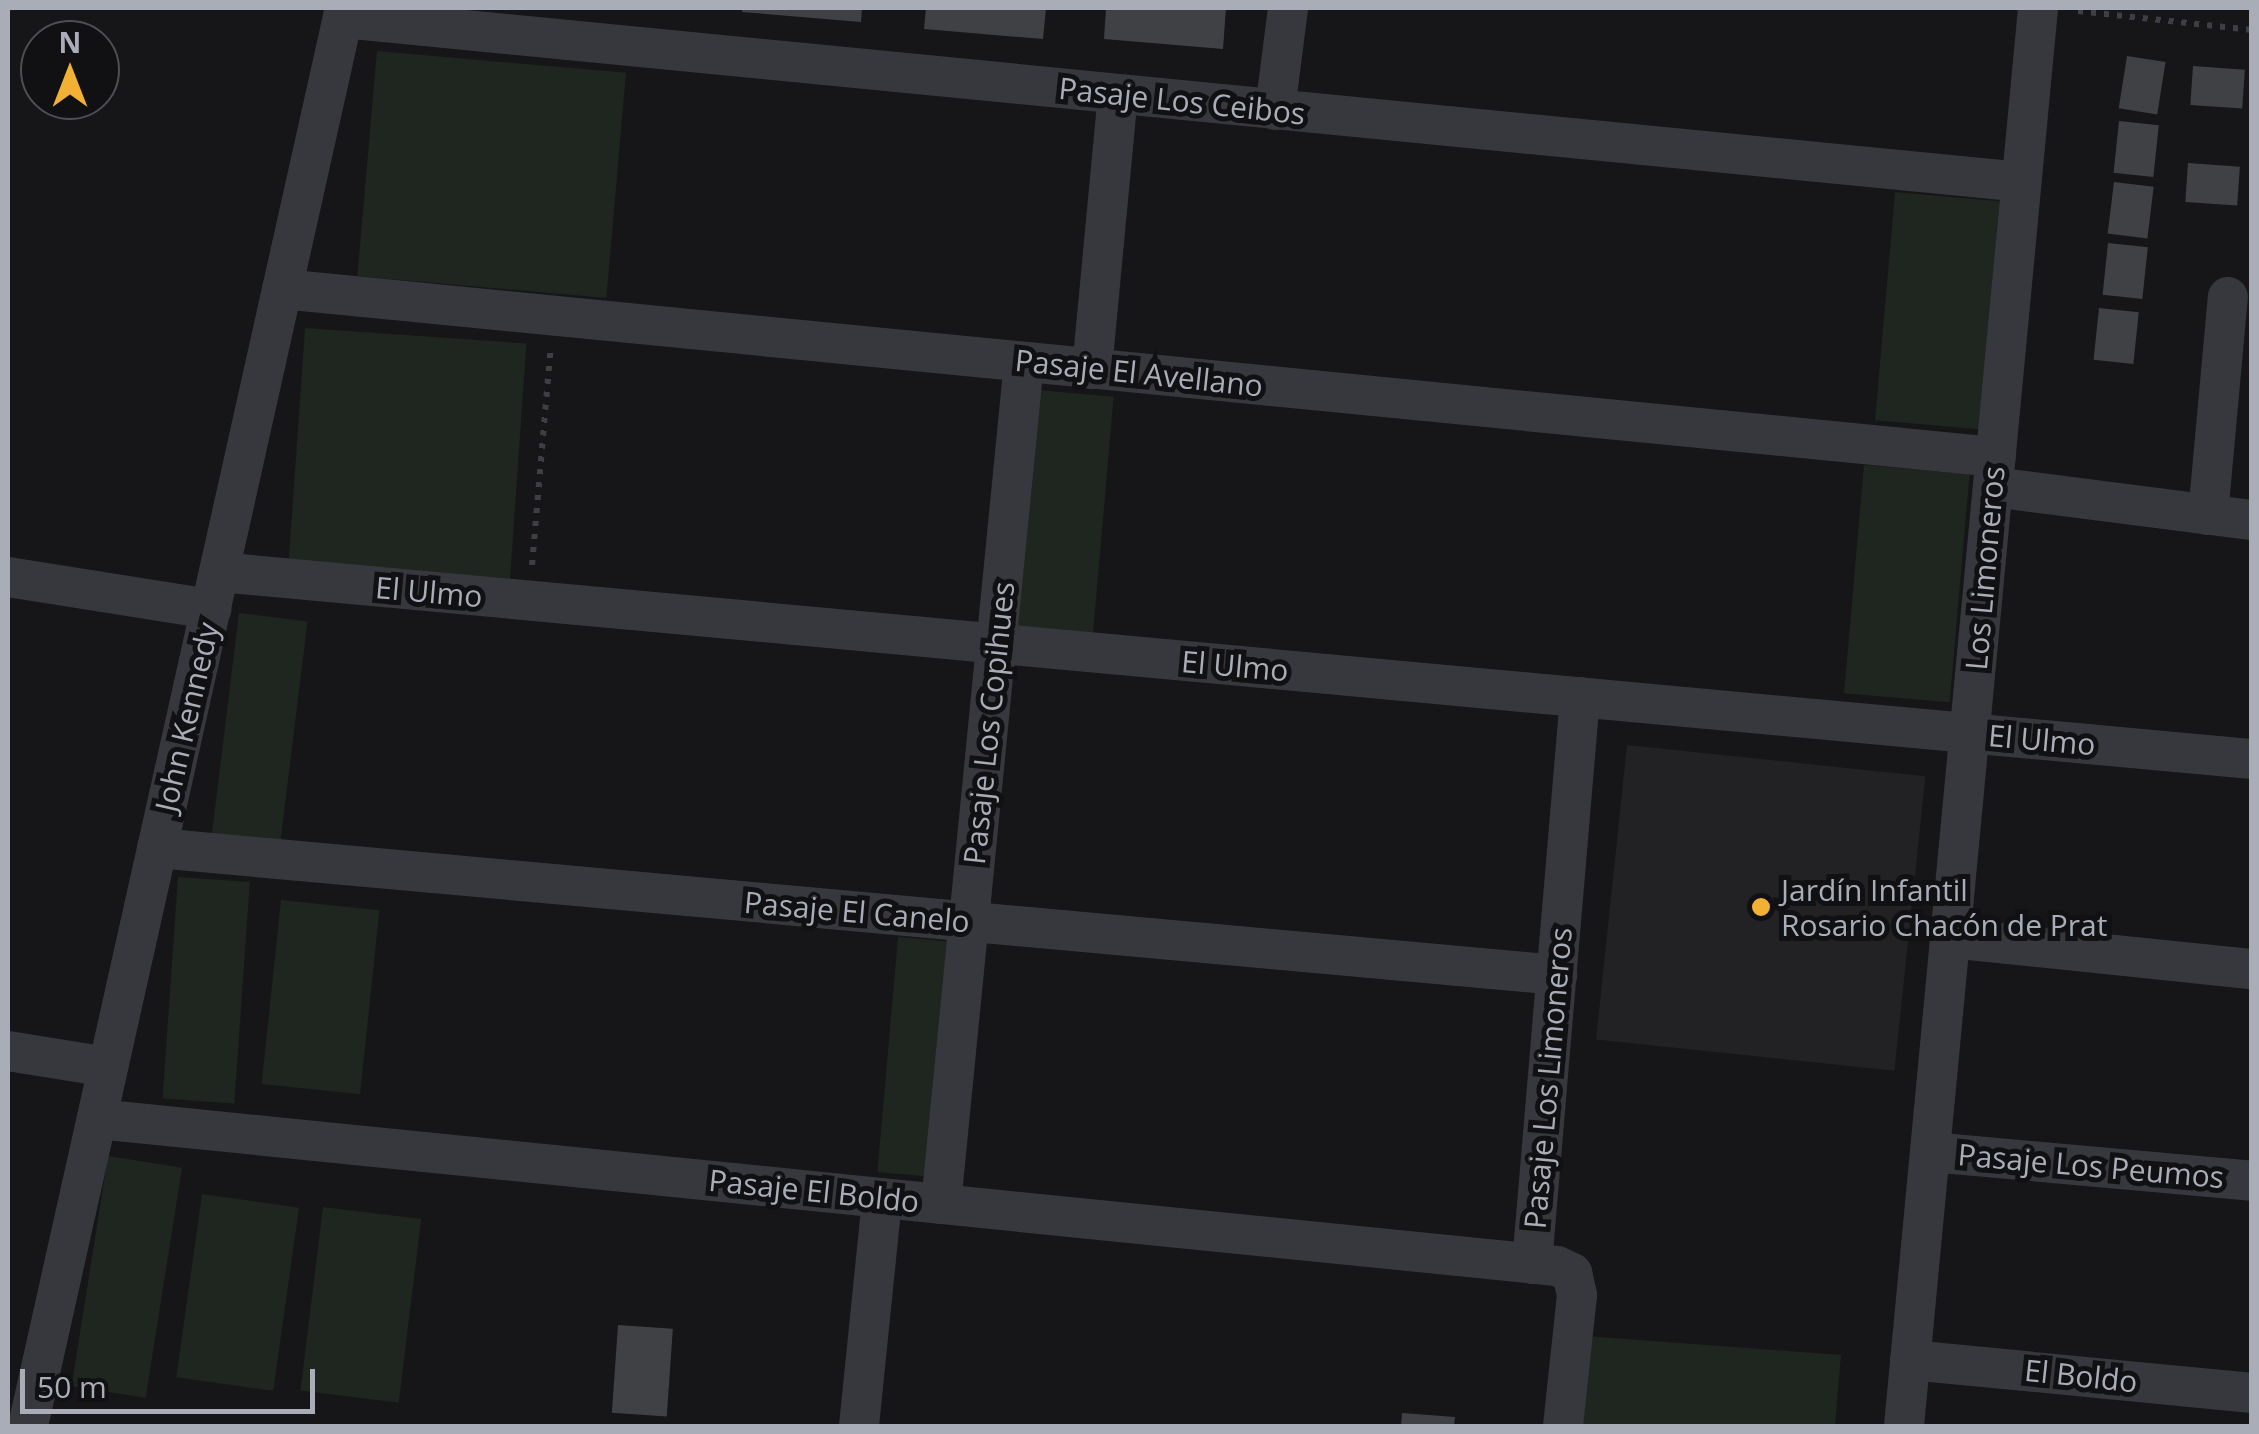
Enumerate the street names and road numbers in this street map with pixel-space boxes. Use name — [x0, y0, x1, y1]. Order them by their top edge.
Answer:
street label: Pasaje Los Ceibos — [1057, 70, 1307, 132]
street label: Pasaje El Avellano — [1013, 342, 1265, 404]
street label: Los Limoneros — [1958, 464, 2012, 672]
street label: El Ulmo — [374, 569, 484, 615]
street label: Pasaje Los Copihues — [956, 580, 1022, 866]
street label: John Kennedy — [148, 619, 226, 815]
street label: El Ulmo — [1180, 643, 1290, 689]
street label: El Ulmo — [1987, 717, 2097, 763]
street label: Pasaje El Canelo — [743, 884, 971, 940]
street label: Pasaje Los Limoneros — [1517, 926, 1579, 1230]
street label: Pasaje Los Peumos — [1956, 1136, 2226, 1196]
street label: Pasaje El Boldo — [707, 1162, 921, 1220]
street label: El Boldo — [2023, 1352, 2139, 1400]

